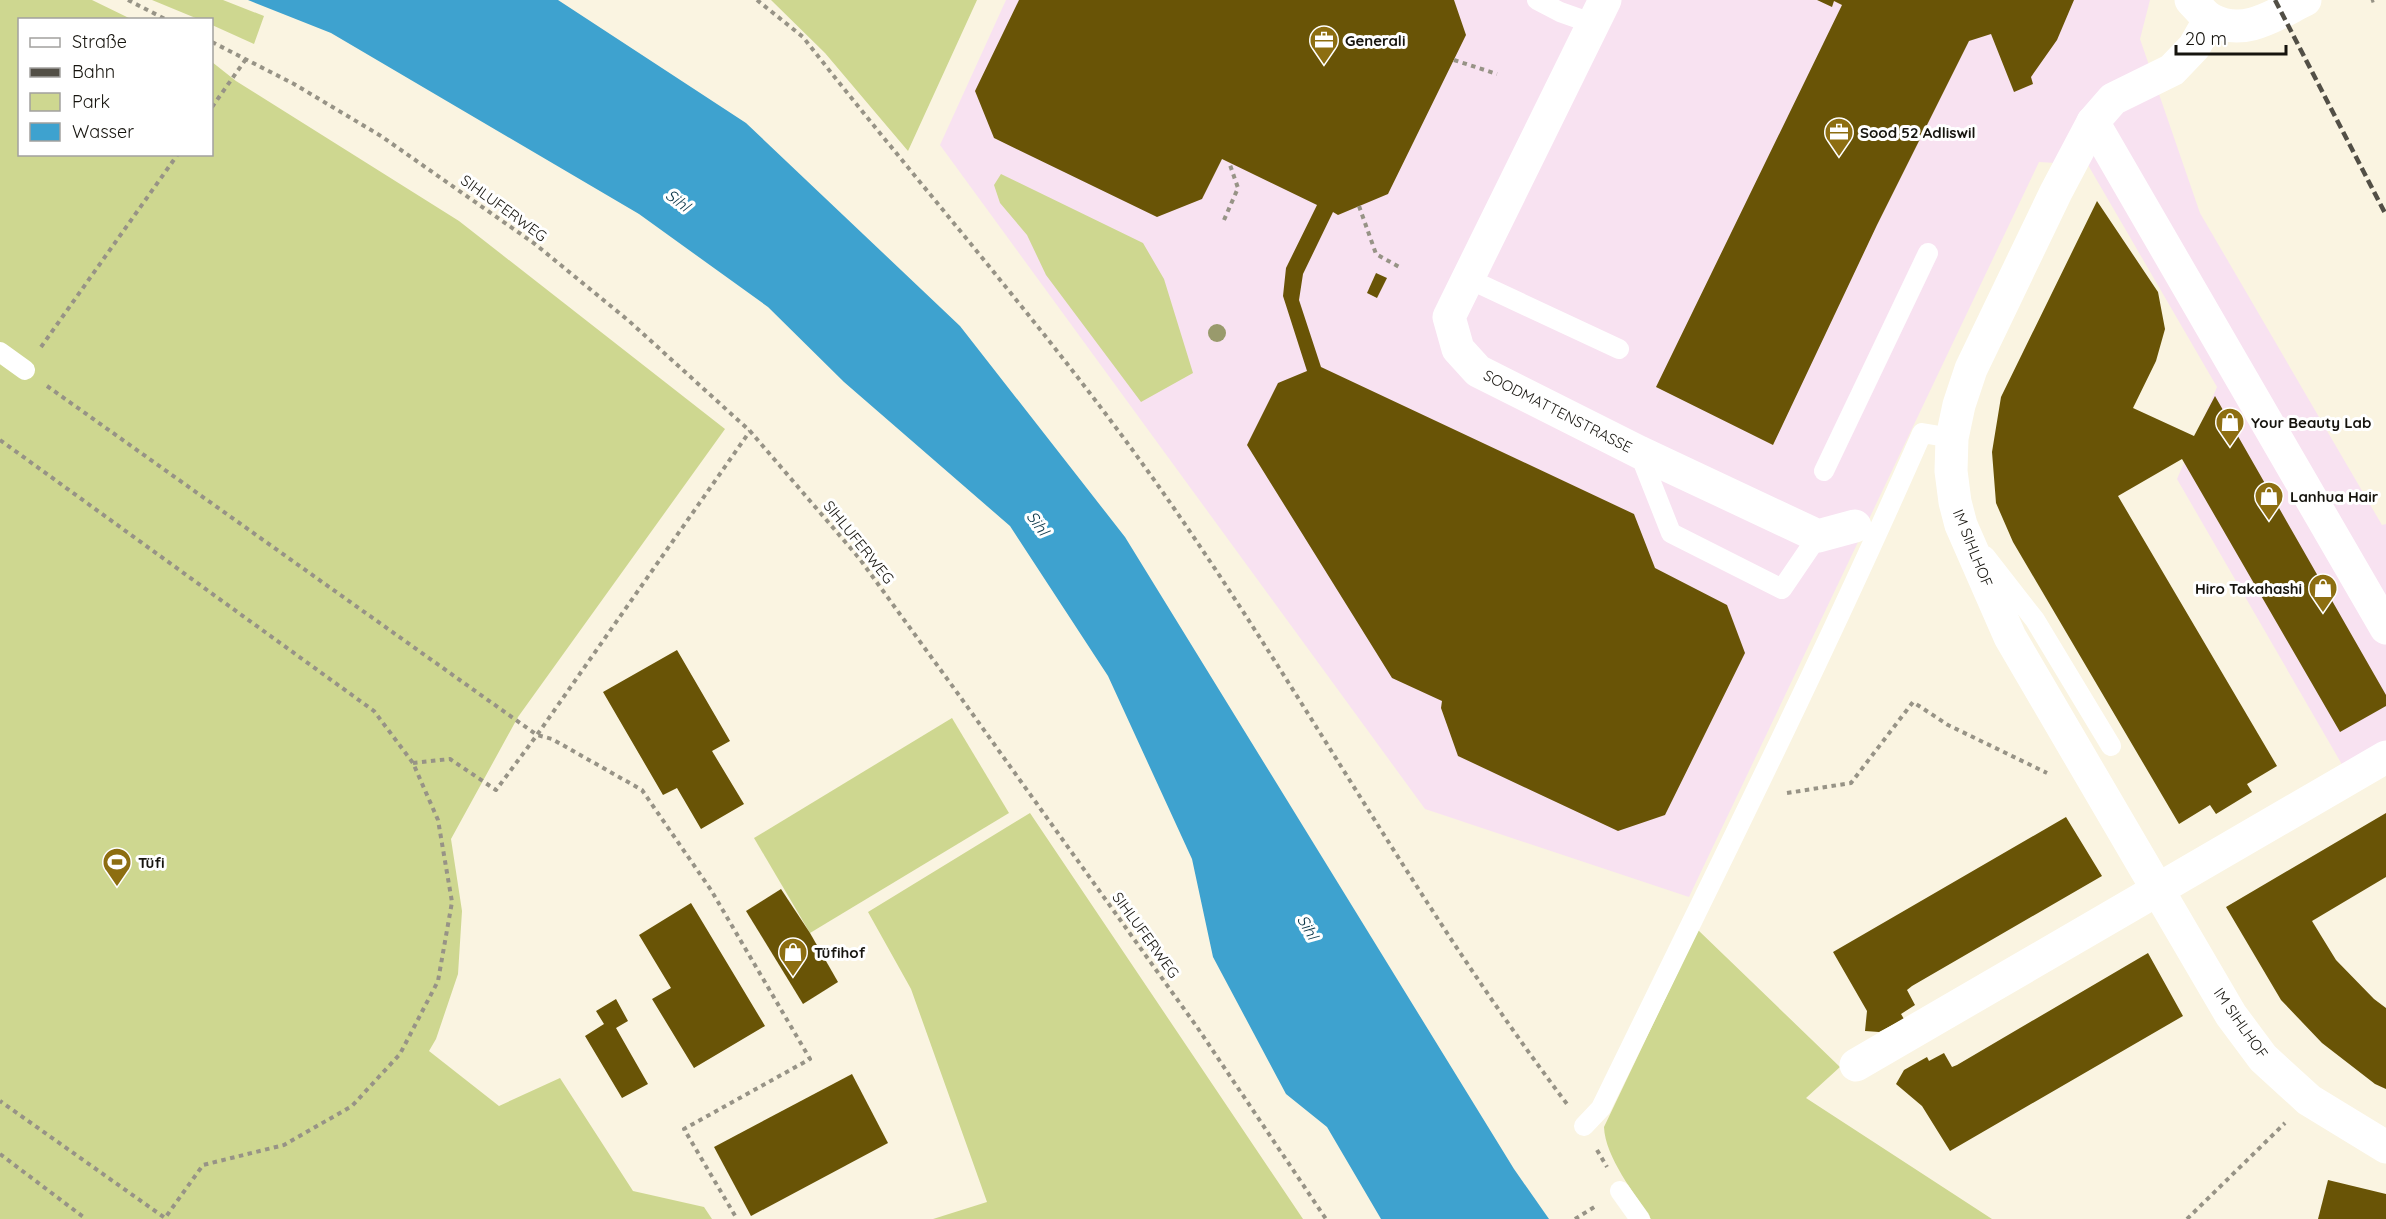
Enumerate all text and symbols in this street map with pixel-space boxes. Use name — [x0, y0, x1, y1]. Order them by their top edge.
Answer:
legend — [18, 18, 213, 156]
scale bar — [2176, 18, 2286, 56]
office icon: Generali — [1308, 24, 1340, 66]
text: 20 m — [2185, 27, 2227, 50]
text: Straße — [72, 30, 127, 53]
place label: Generali — [1345, 31, 1405, 50]
text: Bahn — [72, 60, 115, 83]
text: Park — [72, 90, 110, 113]
office icon: Sood 52 Adliswil — [1823, 116, 1855, 158]
text: Wasser — [72, 120, 134, 143]
place label: Sood 52 Adliswil — [1860, 123, 1976, 142]
street label: SIHLUFERWEG — [457, 170, 551, 246]
water label: Sihl — [662, 184, 696, 217]
street label: SOODMATTENSTRASSE — [1481, 365, 1635, 457]
shop icon: Your Beauty Lab — [2214, 406, 2246, 448]
place label: Your Beauty Lab — [2251, 413, 2371, 432]
shop icon: Lanhua Hair — [2253, 480, 2285, 522]
place label: Lanhua Hair — [2290, 487, 2379, 506]
street label: SIHLUFERWEG — [820, 496, 898, 588]
street label: IM SIHLHOF — [1949, 506, 1997, 590]
water label: Sihl — [1023, 507, 1055, 541]
shop icon: Hiro Takahashi — [2307, 572, 2339, 614]
place label: Hiro Takahashi — [2195, 579, 2302, 598]
sports icon: Tüfi — [101, 846, 133, 888]
place label: Tüfi — [138, 853, 165, 872]
street label: SIHLUFERWEG — [1108, 888, 1184, 982]
water label: Sihl — [1293, 911, 1324, 945]
shop icon: Tüfihof — [777, 936, 809, 978]
place label: Tüfihof — [814, 943, 866, 962]
street label: IM SIHLHOF — [2210, 984, 2272, 1062]

